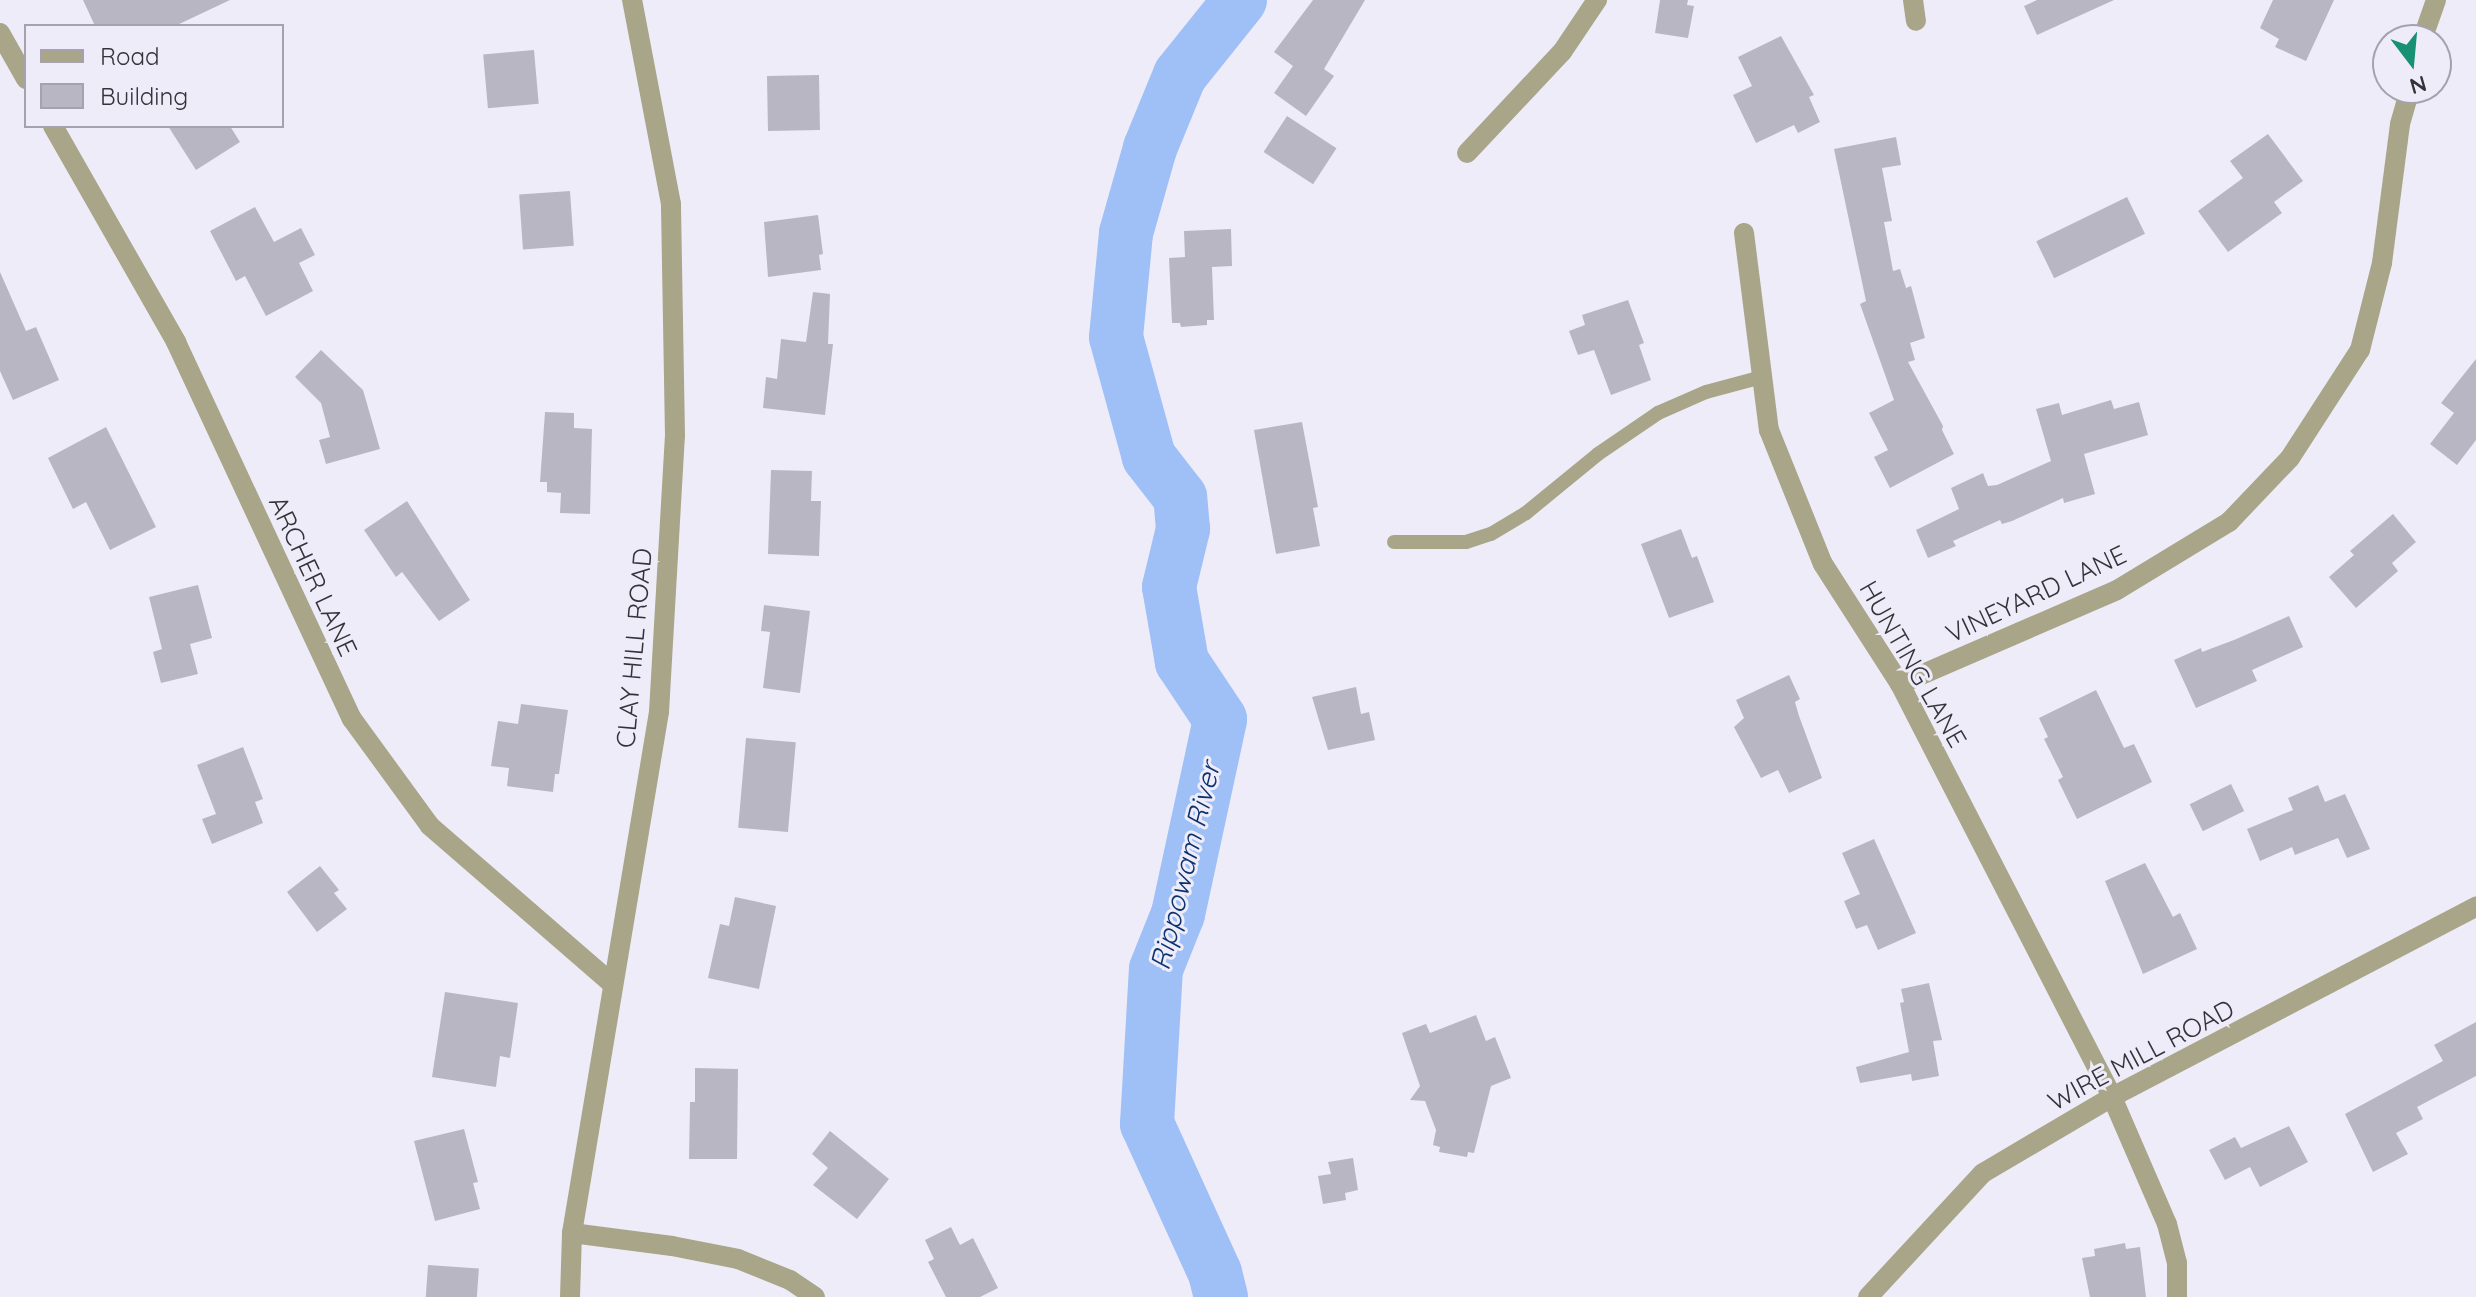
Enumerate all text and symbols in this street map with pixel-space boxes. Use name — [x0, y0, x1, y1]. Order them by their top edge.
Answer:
legend — [24, 24, 284, 128]
north arrow — [2372, 24, 2452, 104]
text: Road — [100, 41, 160, 71]
text: N — [2406, 69, 2430, 101]
text: Building — [100, 81, 188, 111]
street label: ARCHER LANE — [262, 491, 364, 661]
street label: VINEYARD LANE — [1941, 539, 2131, 649]
street label: CLAY HILL ROAD — [610, 547, 658, 749]
street label: HUNTING LANE — [1853, 575, 1973, 753]
water label: Rippowam River — [1143, 759, 1227, 973]
street label: WIRE MILL ROAD — [2043, 993, 2239, 1117]

